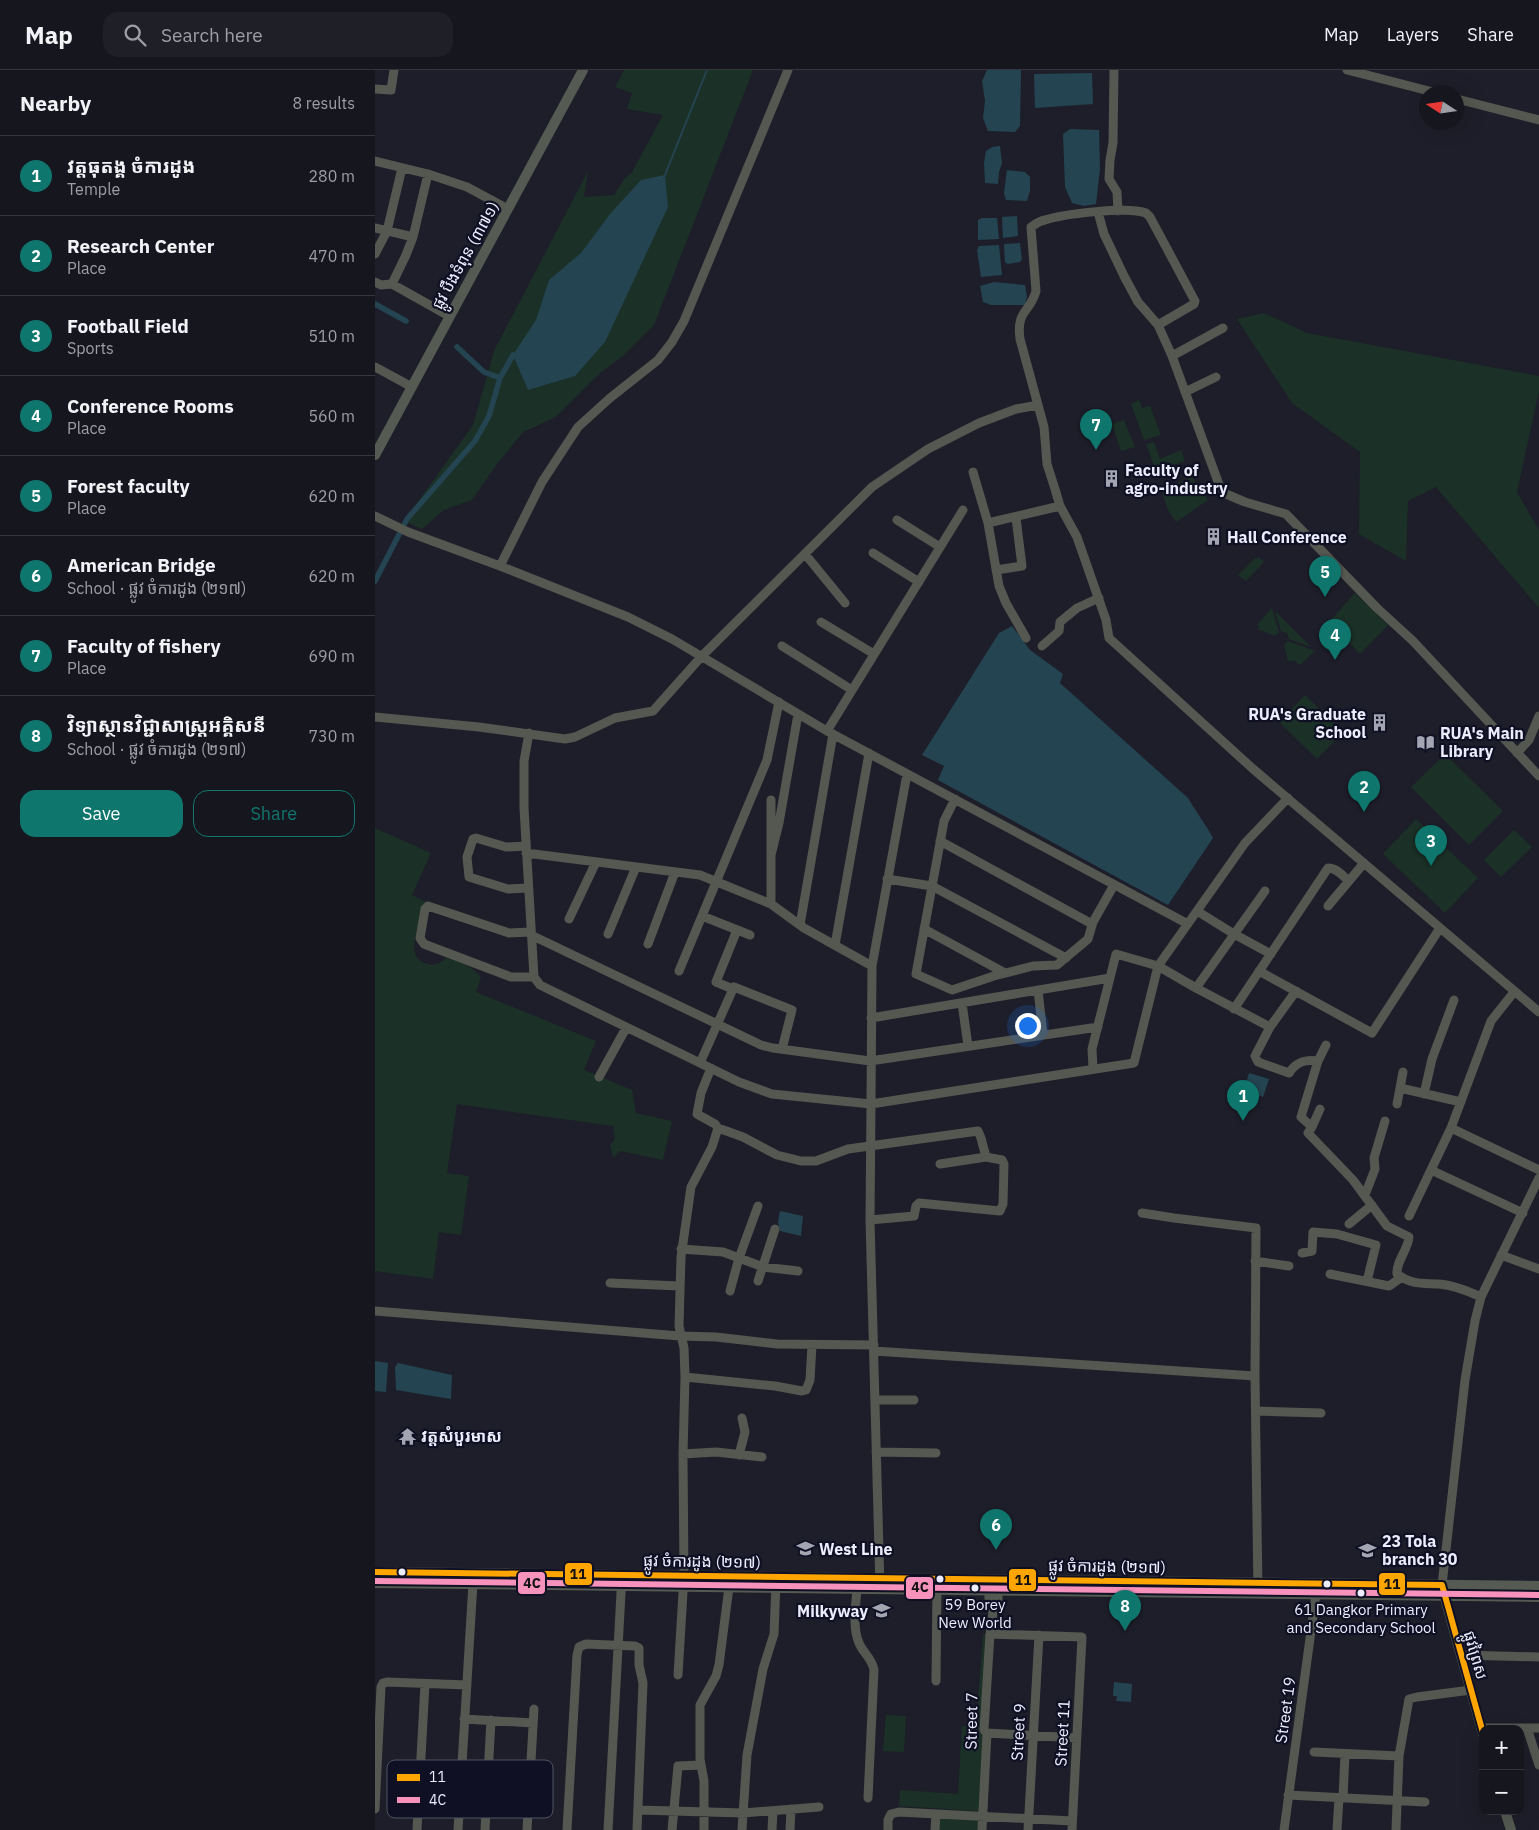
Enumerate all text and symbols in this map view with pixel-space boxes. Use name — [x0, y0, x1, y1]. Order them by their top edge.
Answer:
search box — [103, 12, 453, 57]
text: Map — [25, 19, 73, 51]
icon: search — [121, 21, 149, 49]
text: Search here — [161, 23, 263, 47]
text: Map — [1324, 23, 1359, 46]
text: Layers — [1387, 23, 1439, 46]
text: Share — [1467, 23, 1514, 46]
north arrow — [1419, 85, 1464, 130]
text: Nearby — [20, 89, 91, 117]
text: 8 results — [292, 93, 355, 113]
text: វត្តធុតង្គ ចំការដូង — [67, 154, 195, 178]
text: 1 — [31, 166, 41, 186]
text: 280 m — [308, 166, 355, 186]
text: Temple — [67, 179, 120, 199]
street label: ផ្លូវ បឹងទំពុន (៣៧១) — [427, 198, 507, 315]
text: Research Center — [67, 234, 214, 258]
text: 2 — [31, 246, 41, 266]
text: 470 m — [308, 246, 355, 266]
text: Place — [67, 258, 106, 278]
text: Football Field — [67, 314, 189, 338]
text: 3 — [31, 326, 41, 346]
text: 510 m — [308, 326, 355, 346]
text: Sports — [67, 338, 114, 358]
text: Conference Rooms — [67, 394, 234, 418]
text: 4 — [31, 406, 41, 426]
text: 560 m — [308, 406, 355, 426]
pin: 7 — [1080, 409, 1112, 450]
text: Place — [67, 418, 106, 438]
place label: Faculty of agro-industry — [1125, 460, 1228, 498]
building icon: Faculty of agro-industry — [1101, 469, 1121, 489]
text: Forest faculty — [67, 474, 190, 498]
text: 5 — [31, 486, 41, 506]
text: 620 m — [308, 486, 355, 506]
text: Place — [67, 498, 106, 518]
building icon: Hall Conference — [1203, 527, 1223, 547]
place label: Hall Conference — [1227, 527, 1347, 547]
text: American Bridge — [67, 553, 216, 577]
pin: 5 — [1309, 556, 1341, 597]
text: 6 — [31, 566, 41, 586]
text: 620 m — [308, 566, 355, 586]
text: School · ផ្លូវ ចំការដូង (២១៧) — [67, 578, 246, 598]
pin: 4 — [1319, 619, 1351, 660]
text: Faculty of fishery — [67, 634, 221, 658]
text: 7 — [31, 646, 41, 666]
text: 690 m — [308, 646, 355, 666]
text: Place — [67, 658, 106, 678]
place label: RUA's Graduate School — [1248, 704, 1366, 742]
text: វិទ្យាស្ថានវិជ្ជាសាស្រ្តអគ្គិសនី — [67, 713, 266, 737]
building icon: RUA's Graduate School — [1370, 713, 1390, 733]
place label: RUA's Main Library — [1440, 723, 1524, 761]
text: 8 — [31, 726, 41, 746]
text: 730 m — [308, 726, 355, 746]
library icon: RUA's Main Library — [1416, 732, 1436, 752]
text: School · ផ្លូវ ចំការដូង (២១៧) — [67, 739, 246, 759]
pin: 2 — [1348, 771, 1380, 812]
button: Save — [20, 790, 183, 837]
button: Share — [193, 790, 355, 837]
pin: 3 — [1415, 825, 1447, 866]
your location — [1015, 1013, 1041, 1039]
pin: 1 — [1227, 1080, 1259, 1121]
place label: វត្តសំបួរមាស — [421, 1425, 502, 1446]
temple icon: វត្តសំបួរមាស — [397, 1426, 417, 1446]
pin: 6 — [980, 1509, 1012, 1550]
place label: 23 Tola branch 30 — [1382, 1531, 1458, 1569]
school or university icon: West Line — [795, 1539, 815, 1559]
place label: West Line — [819, 1539, 893, 1559]
school or university icon: 23 Tola branch 30 — [1358, 1540, 1378, 1560]
street label: ផ្លូវ ចំការដូង (២១៧) — [643, 1550, 761, 1577]
street label: ផ្លូវ ចំការដូង (២១៧) — [1048, 1555, 1166, 1582]
line badge: 11 — [564, 1562, 593, 1586]
text: 11 — [570, 1565, 587, 1583]
unlabelled marker — [397, 1567, 407, 1577]
line badge: 11 — [1008, 1568, 1037, 1592]
line badge: 4C — [517, 1571, 546, 1595]
text: 11 — [1015, 1571, 1032, 1589]
line badge: 11 — [1378, 1572, 1406, 1596]
text: 4C — [523, 1574, 541, 1592]
unlabelled marker — [935, 1574, 945, 1584]
text: 11 — [1384, 1575, 1401, 1593]
line badge: 4C — [905, 1576, 934, 1600]
text: 4C — [911, 1578, 929, 1596]
unlabelled marker — [1322, 1579, 1332, 1589]
marker: 59 Borey New World — [970, 1583, 980, 1593]
marker: 61 Dangkor Primary and Secondary School — [1356, 1588, 1366, 1598]
pin: 8 — [1109, 1590, 1141, 1631]
place label: 59 Borey New World — [938, 1595, 1012, 1632]
place label: 61 Dangkor Primary and Secondary School — [1286, 1600, 1436, 1637]
place label: Milkyway — [797, 1601, 868, 1621]
school or university icon: Milkyway — [872, 1601, 892, 1621]
street label: ផ្លូវព្រៃស — [1455, 1628, 1492, 1683]
street label: Street 19 — [1270, 1675, 1300, 1745]
street label: Street 7 — [961, 1692, 981, 1750]
street label: Street 11 — [1050, 1699, 1074, 1767]
street label: Street 9 — [1007, 1703, 1029, 1761]
map controls — [1479, 1725, 1524, 1815]
button: + — [1479, 1725, 1524, 1770]
legend — [387, 1760, 553, 1818]
text: 11 — [429, 1768, 446, 1786]
button: − — [1479, 1770, 1524, 1815]
text: 4C — [429, 1791, 446, 1809]

